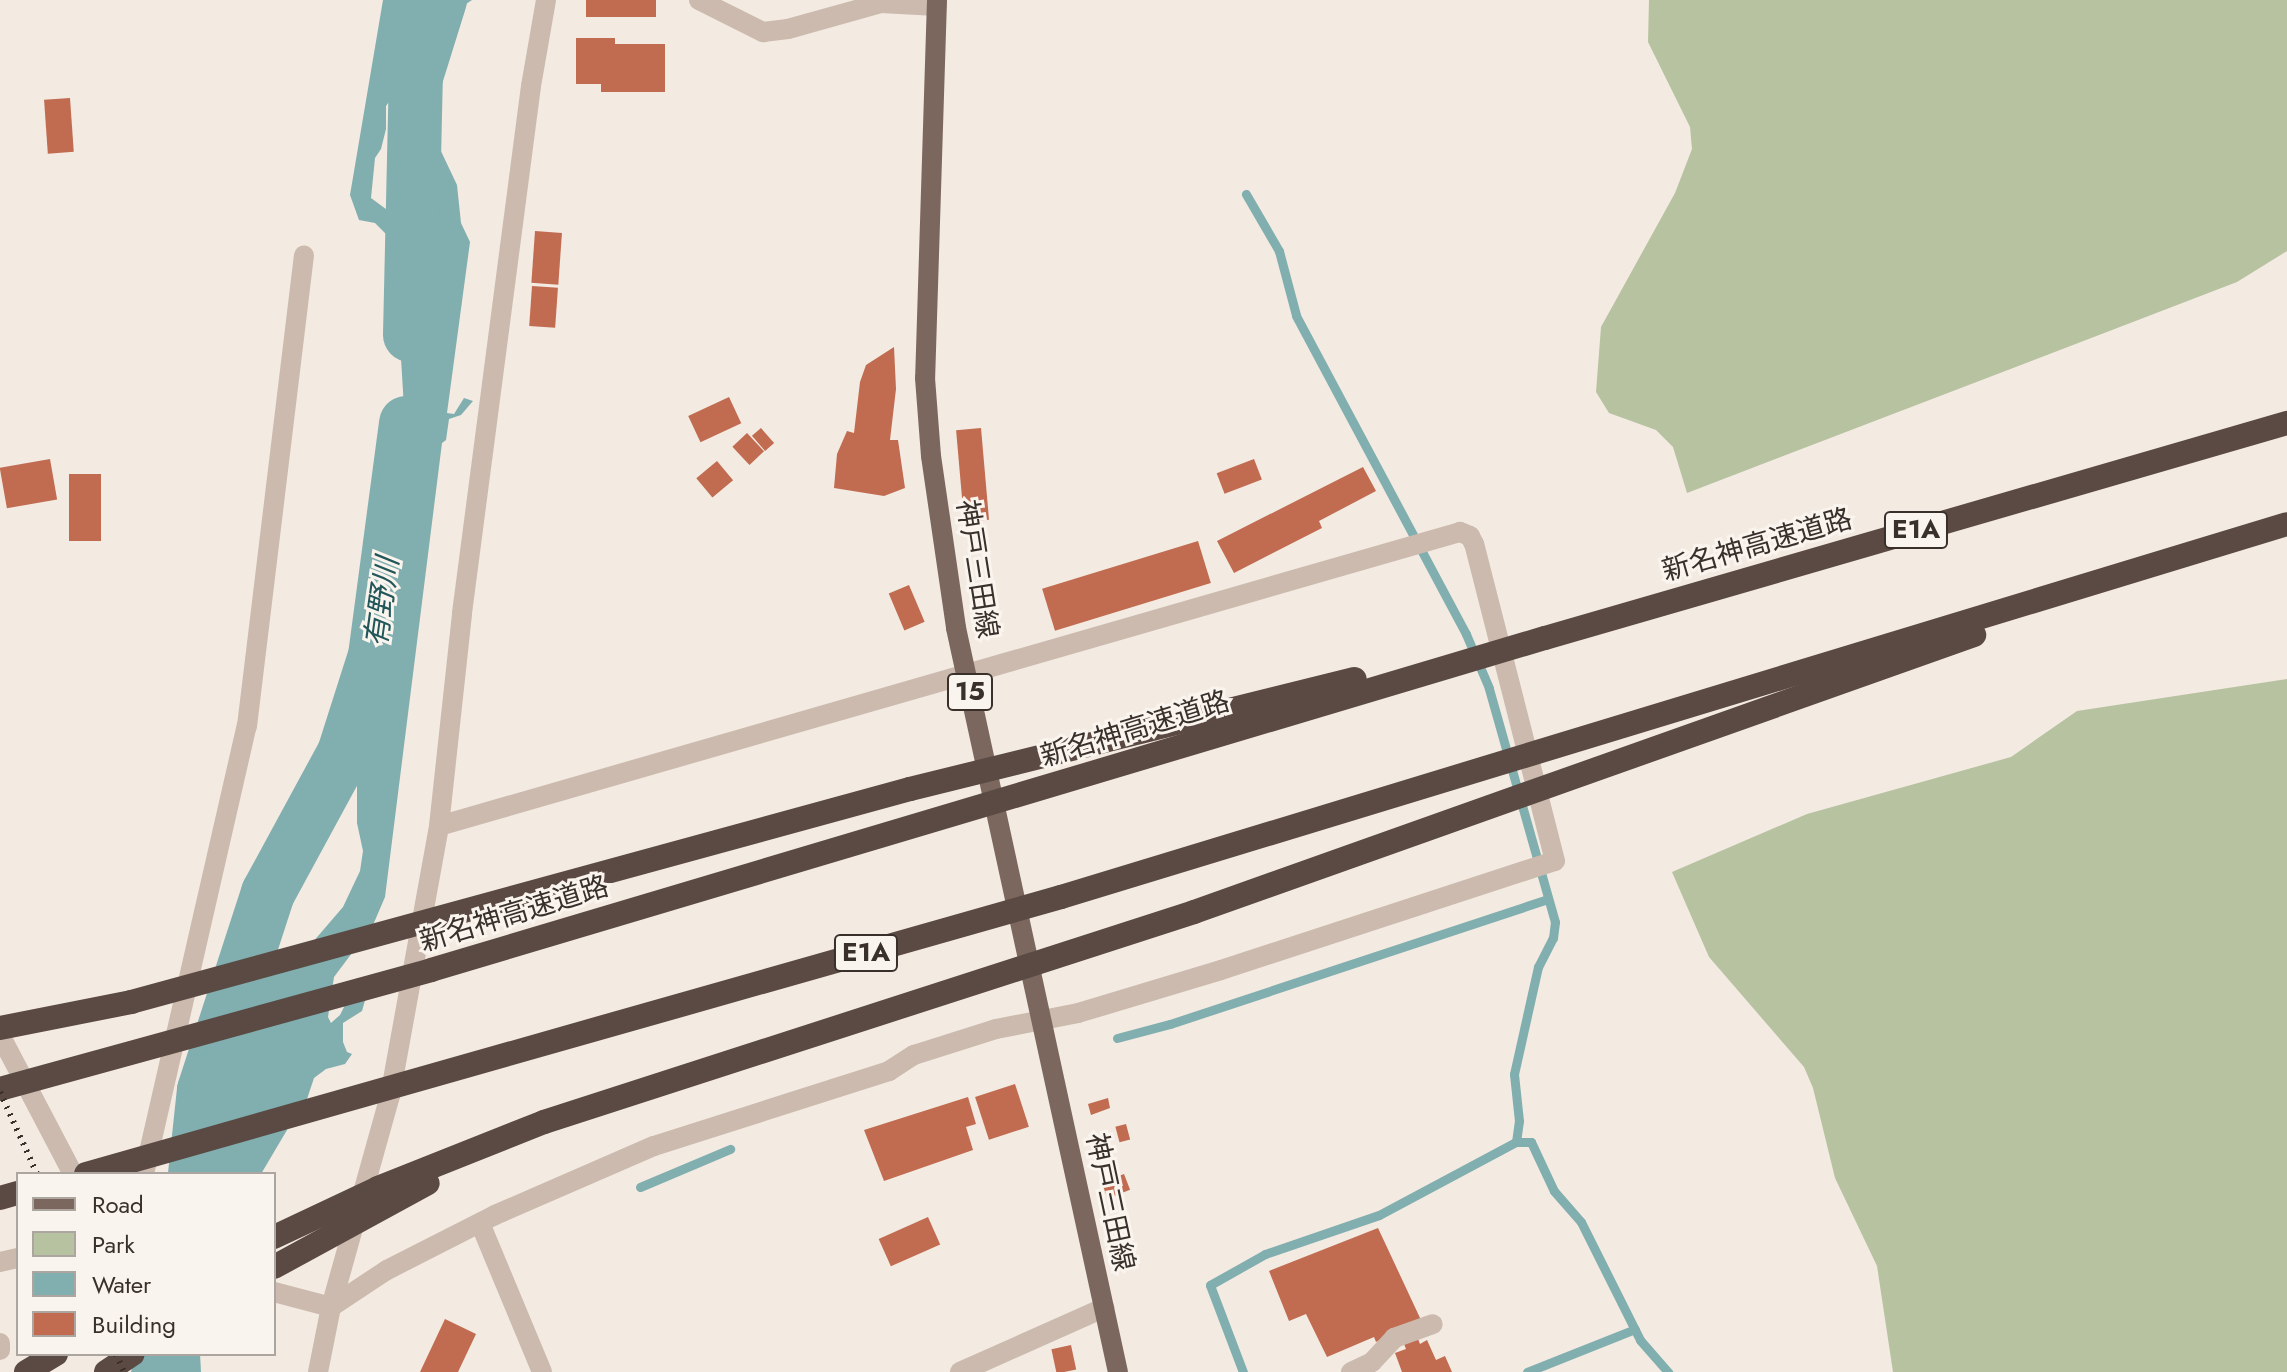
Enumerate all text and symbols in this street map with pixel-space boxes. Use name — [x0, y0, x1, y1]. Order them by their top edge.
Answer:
street label: 神戸三田線 — [949, 497, 1005, 641]
street label: 新名神高速道路 — [1658, 502, 1856, 588]
road number: E1A — [1882, 508, 1950, 552]
water label: 有野川 — [358, 555, 406, 649]
road number: 15 — [946, 670, 994, 714]
street label: 新名神高速道路 — [1036, 684, 1234, 774]
street label: 新名神高速道路 — [415, 869, 613, 959]
road number: E1A — [832, 931, 900, 975]
street label: 神戸三田線 — [1079, 1130, 1141, 1274]
legend — [16, 1172, 276, 1356]
text: Road — [92, 1187, 144, 1222]
text: Park — [92, 1227, 135, 1262]
text: Water — [92, 1267, 151, 1302]
text: Building — [92, 1307, 176, 1342]

